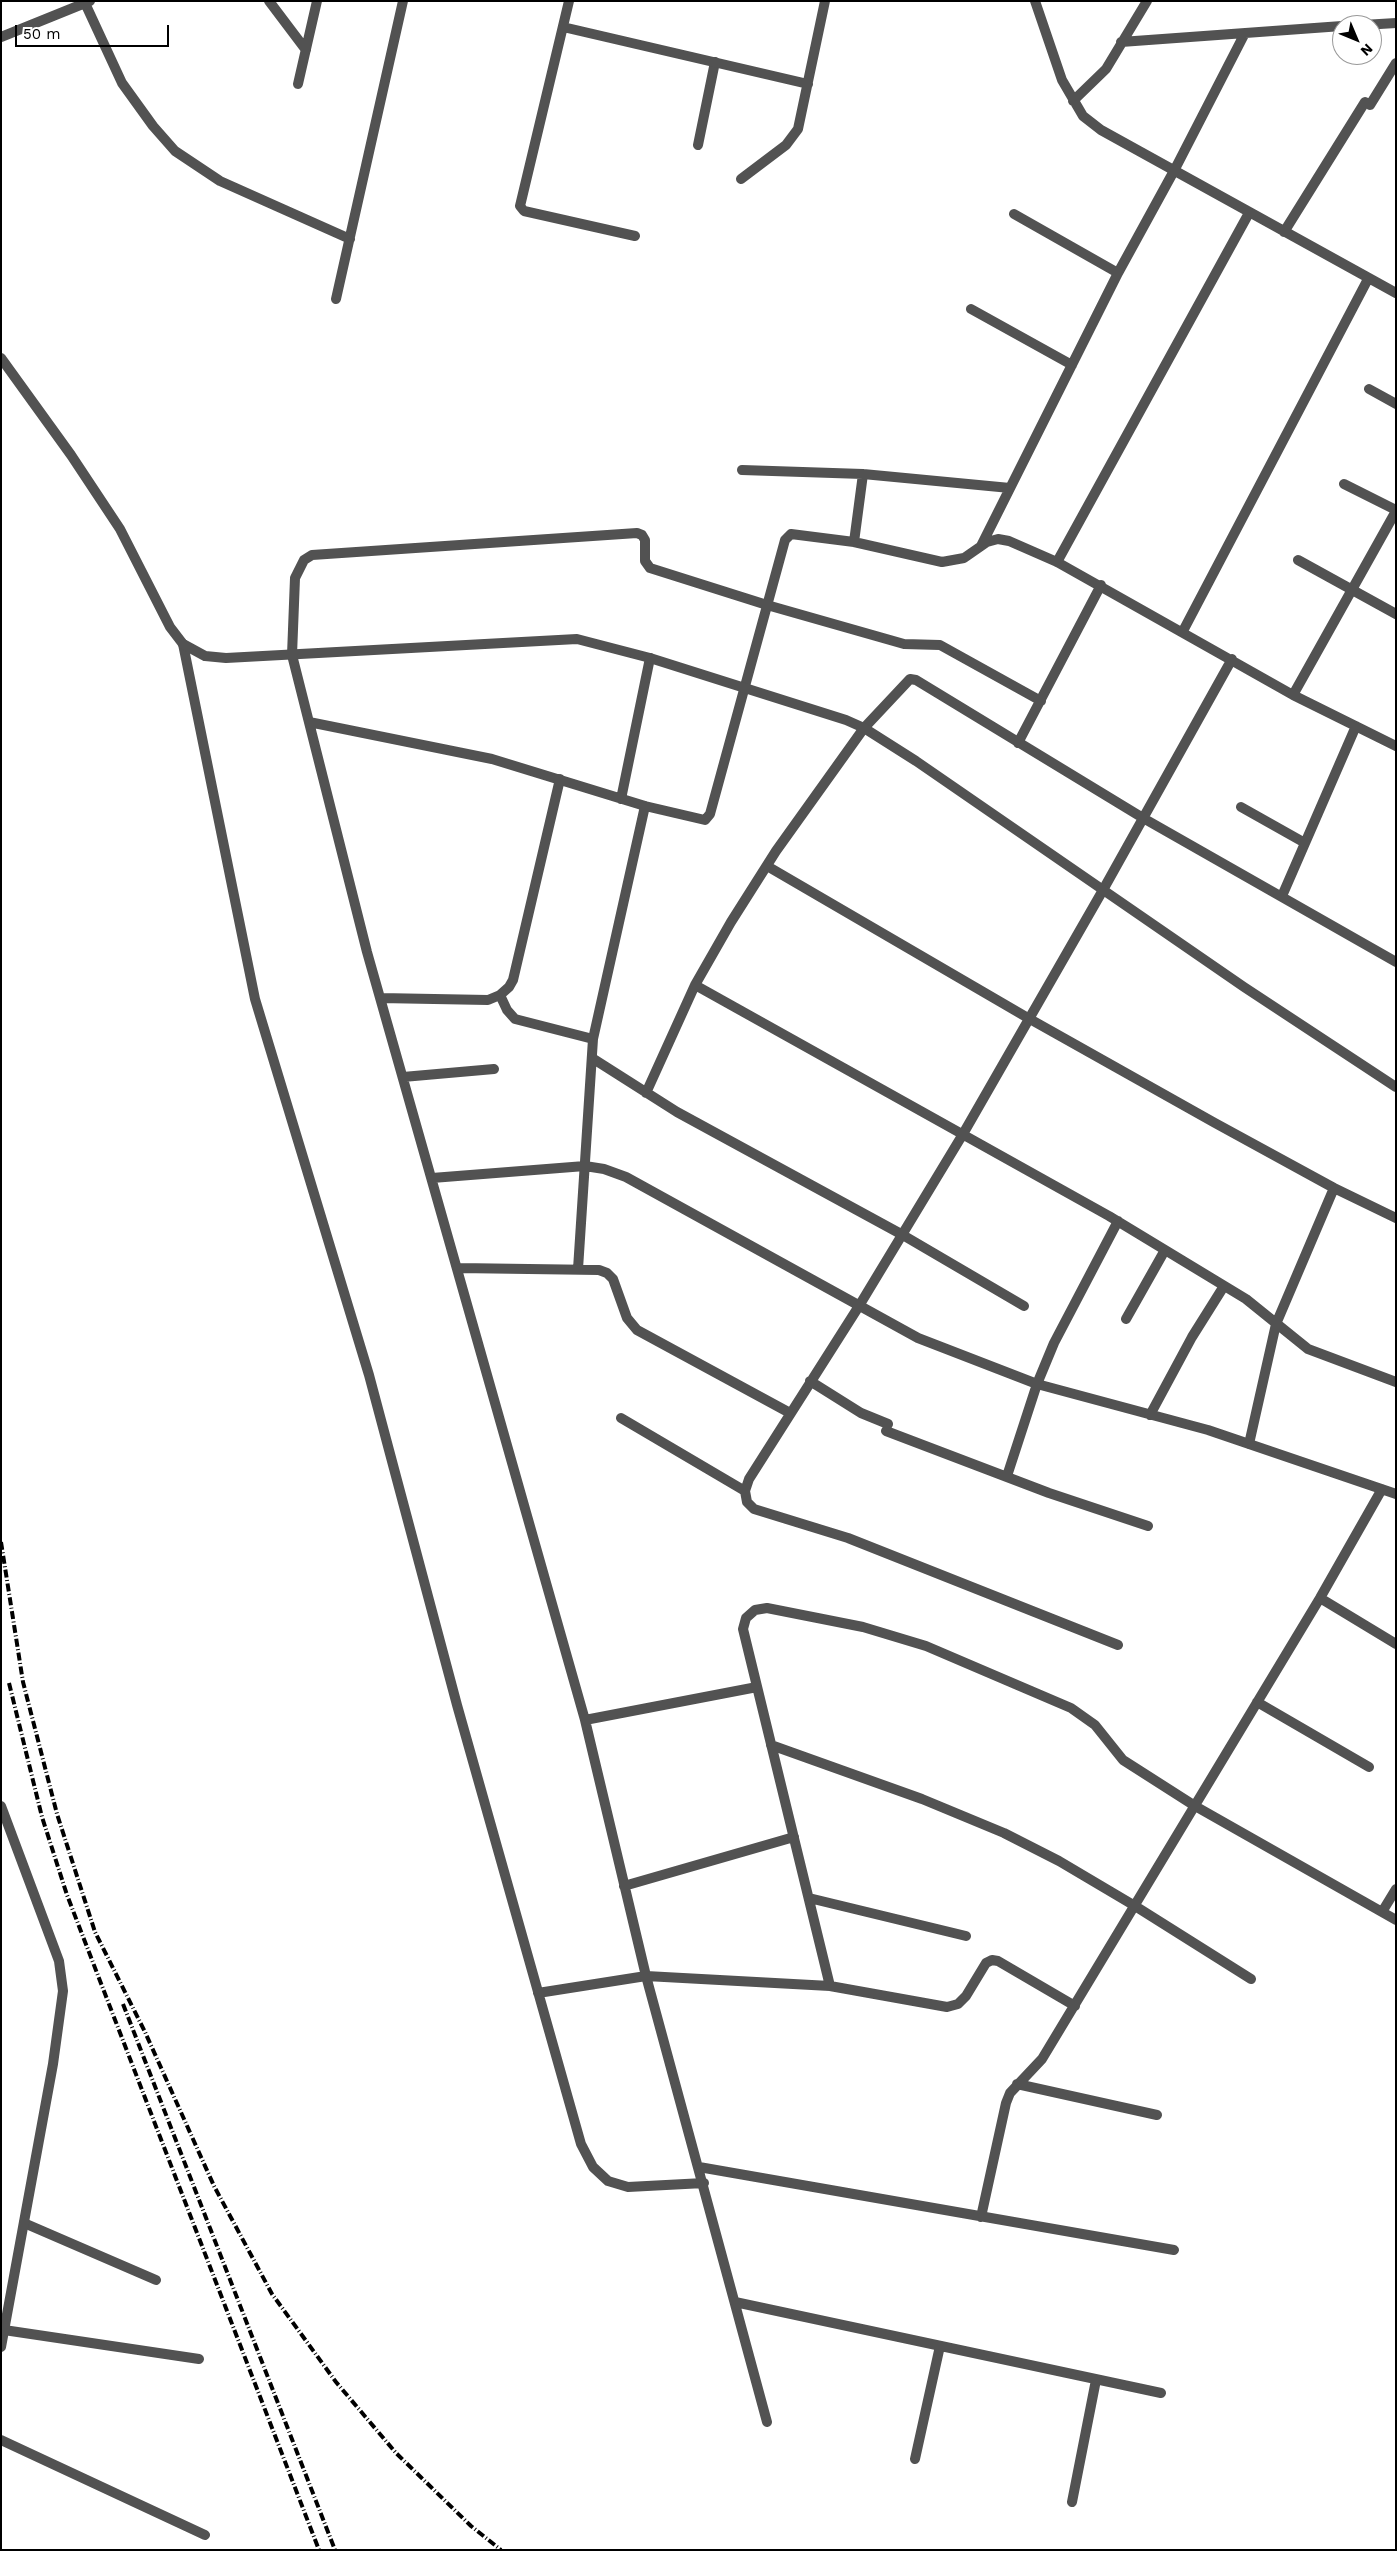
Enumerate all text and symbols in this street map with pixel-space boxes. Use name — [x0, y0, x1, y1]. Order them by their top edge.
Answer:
scale bar — [18, 15, 171, 47]
north arrow — [1332, 15, 1382, 65]
text: 50 m — [23, 25, 60, 43]
text: N — [1358, 41, 1376, 59]

